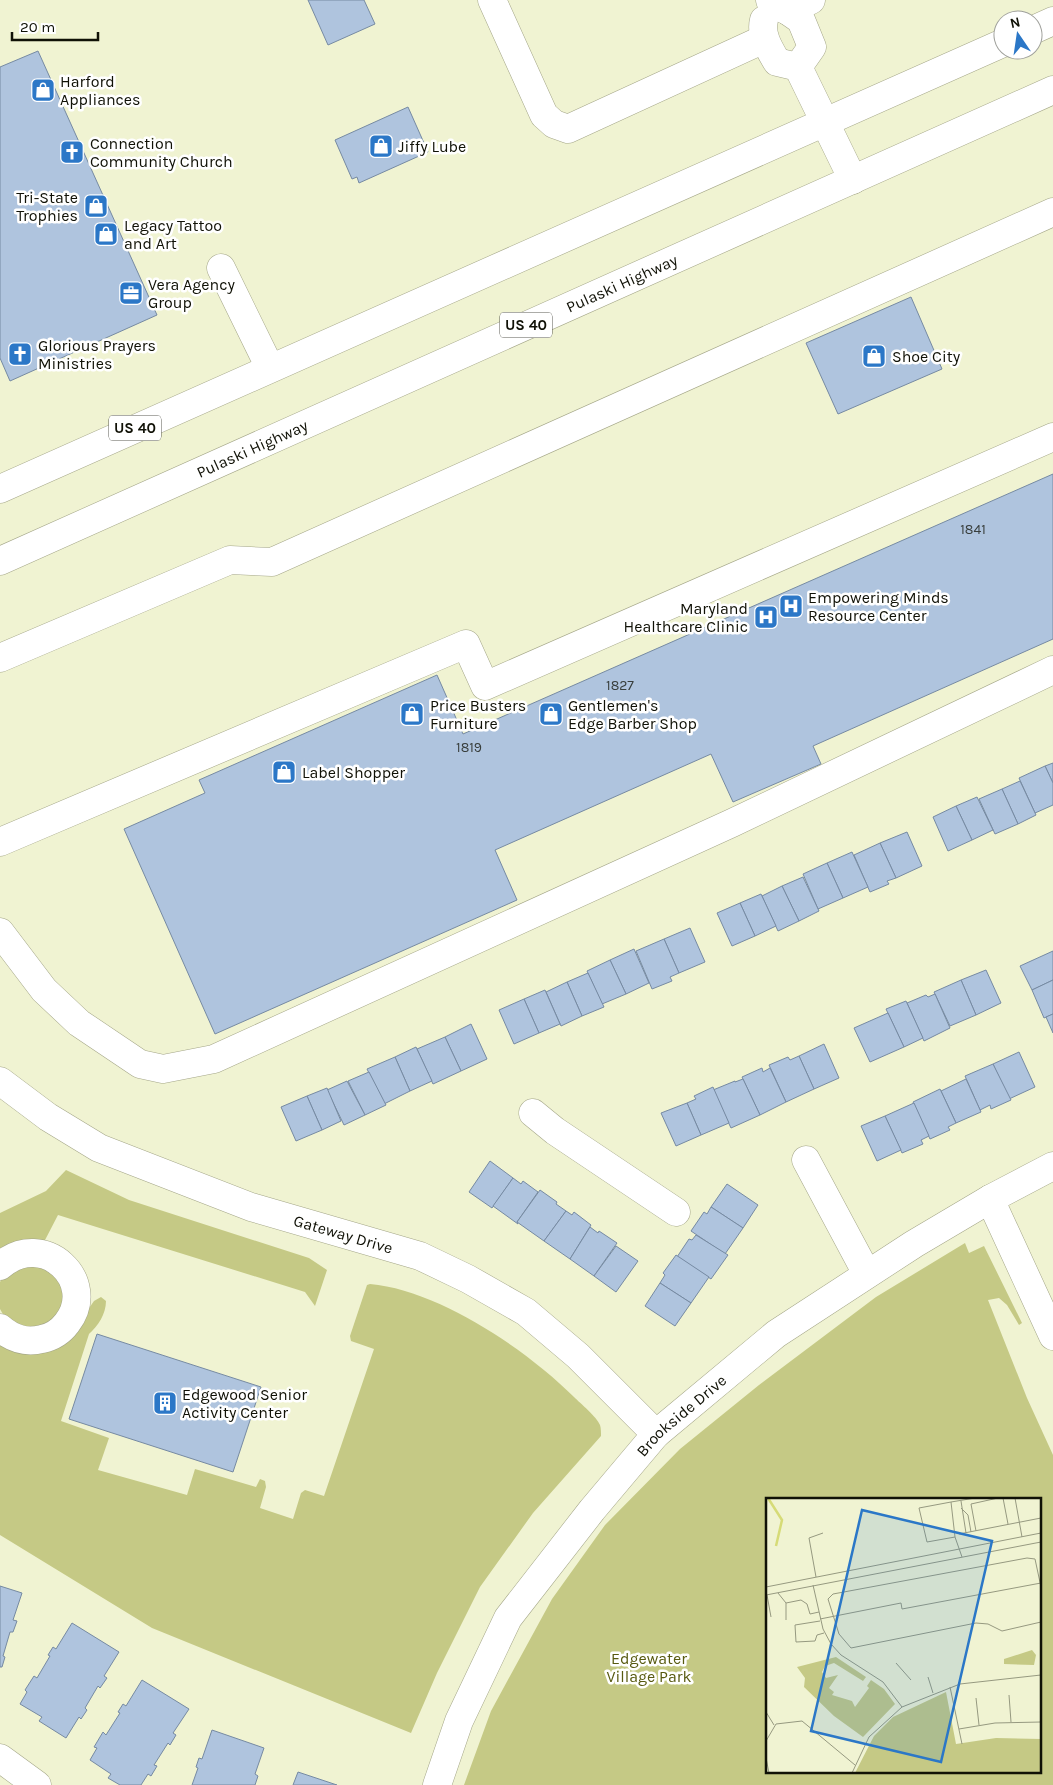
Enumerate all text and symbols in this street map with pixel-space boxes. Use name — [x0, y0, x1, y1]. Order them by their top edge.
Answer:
scale bar — [12, 10, 99, 42]
north arrow — [993, 10, 1043, 60]
text: N — [1008, 13, 1022, 32]
text: 20 m — [20, 18, 55, 36]
place label: Harford Appliances — [60, 72, 141, 109]
shop icon: Harford Appliances — [30, 77, 56, 103]
shop icon: Jiffy Lube — [368, 133, 394, 159]
place label: Connection Community Church — [90, 134, 233, 171]
place label: Jiffy Lube — [398, 137, 466, 156]
church icon: Connection Community Church — [59, 139, 85, 165]
place label: Tri-State Trophies — [16, 188, 78, 225]
shop icon: Tri-State Trophies — [83, 193, 109, 219]
place label: Legacy Tattoo and Art — [124, 216, 222, 253]
shop icon: Legacy Tattoo and Art — [93, 221, 119, 247]
street label: Pulaski Highway — [563, 250, 681, 317]
place label: Vera Agency Group — [148, 275, 235, 312]
office icon: Vera Agency Group — [118, 280, 144, 306]
road number: US 40 — [500, 312, 552, 338]
place label: Glorious Prayers Ministries — [38, 336, 156, 373]
church icon: Glorious Prayers Ministries — [7, 341, 33, 367]
shop icon: Shoe City — [861, 343, 887, 369]
place label: Shoe City — [892, 347, 961, 366]
street label: Pulaski Highway — [194, 415, 311, 482]
road number: US 40 — [109, 416, 161, 440]
house number: 1841 — [960, 521, 986, 538]
place label: Empowering Minds Resource Center — [808, 588, 949, 625]
hospital icon: Empowering Minds Resource Center — [778, 593, 804, 619]
place label: Maryland Healthcare Clinic — [624, 599, 748, 636]
hospital icon: Maryland Healthcare Clinic — [753, 604, 779, 630]
house number: 1827 — [606, 677, 634, 694]
place label: Price Busters Furniture — [430, 696, 526, 733]
place label: Gentlemen's Edge Barber Shop — [568, 696, 697, 733]
shop icon: Price Busters Furniture — [399, 701, 425, 727]
shop icon: Gentlemen's Edge Barber Shop — [538, 701, 564, 727]
house number: 1819 — [456, 739, 482, 756]
shop icon: Label Shopper — [271, 759, 297, 785]
place label: Label Shopper — [302, 763, 405, 782]
street label: Gateway Drive — [291, 1211, 395, 1258]
street label: Brookside Drive — [632, 1371, 730, 1460]
place label: Edgewood Senior Activity Center — [182, 1385, 307, 1422]
building icon: Edgewood Senior Activity Center — [152, 1390, 178, 1416]
inset map — [766, 1498, 1040, 1772]
park label: Edgewater Village Park — [606, 1649, 692, 1686]

